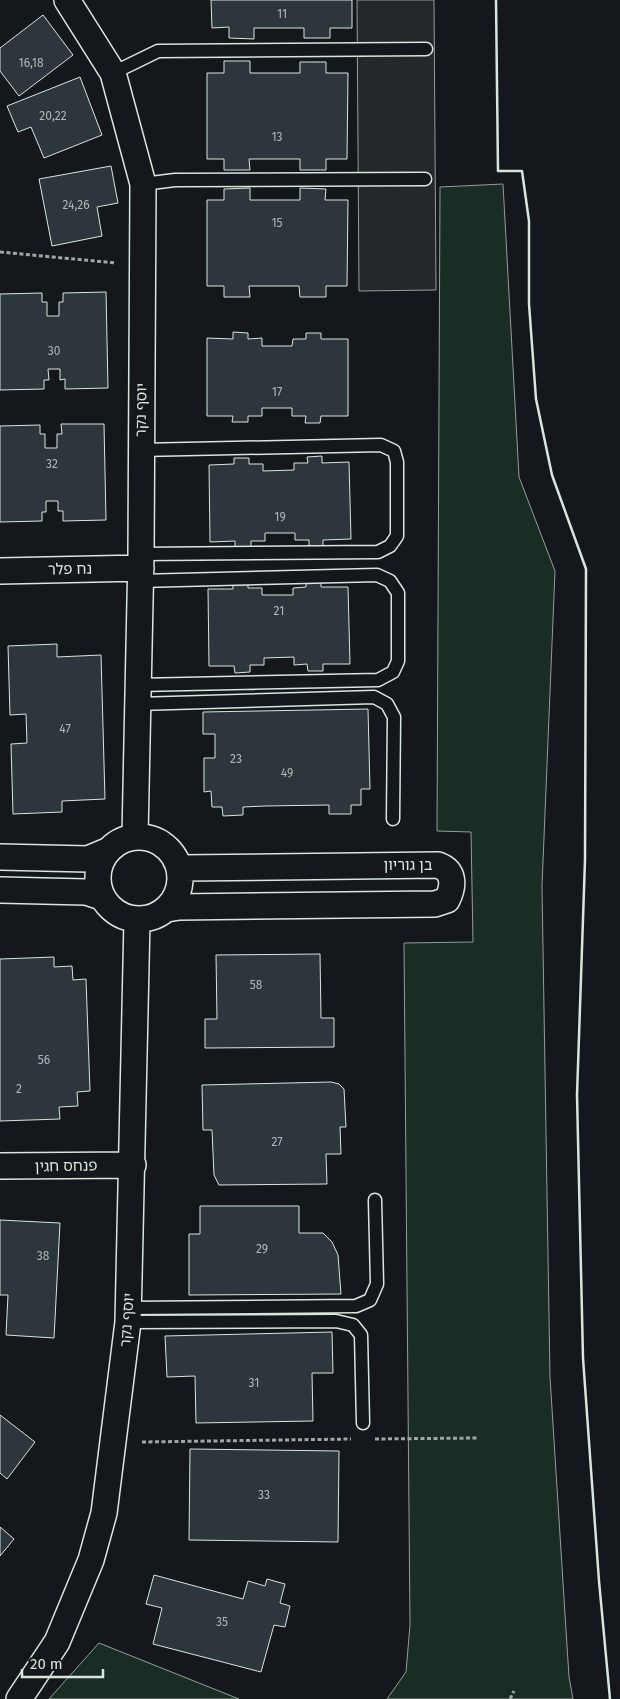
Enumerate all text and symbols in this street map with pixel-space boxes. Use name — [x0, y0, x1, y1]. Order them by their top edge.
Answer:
house number: 11 — [277, 7, 287, 21]
house number: 16,18 — [18, 56, 44, 70]
house number: 20,22 — [39, 109, 67, 123]
house number: 13 — [271, 130, 283, 144]
house number: 24,26 — [62, 198, 90, 212]
house number: 15 — [271, 216, 283, 230]
house number: 30 — [48, 344, 61, 358]
street label: יוסף נקר — [132, 383, 150, 437]
house number: 17 — [272, 385, 282, 399]
house number: 32 — [46, 457, 58, 471]
house number: 19 — [274, 510, 286, 524]
street label: נח פלר — [48, 560, 92, 578]
house number: 21 — [274, 604, 284, 618]
house number: 47 — [59, 722, 71, 736]
house number: 23 — [230, 752, 242, 766]
house number: 49 — [281, 766, 293, 780]
street label: בן גוריון — [383, 856, 433, 874]
house number: 58 — [250, 978, 263, 992]
house number: 56 — [38, 1053, 50, 1067]
house number: 2 — [16, 1082, 22, 1096]
house number: 27 — [271, 1135, 283, 1149]
street label: פנחס חגין — [35, 1156, 97, 1176]
house number: 29 — [256, 1242, 268, 1256]
house number: 38 — [37, 1249, 50, 1263]
street label: יוסף נקר — [116, 1292, 138, 1348]
house number: 31 — [249, 1376, 259, 1390]
house number: 33 — [258, 1488, 270, 1502]
house number: 35 — [216, 1615, 228, 1629]
scale bar — [22, 1646, 104, 1678]
text: 20 m — [30, 1655, 63, 1673]

